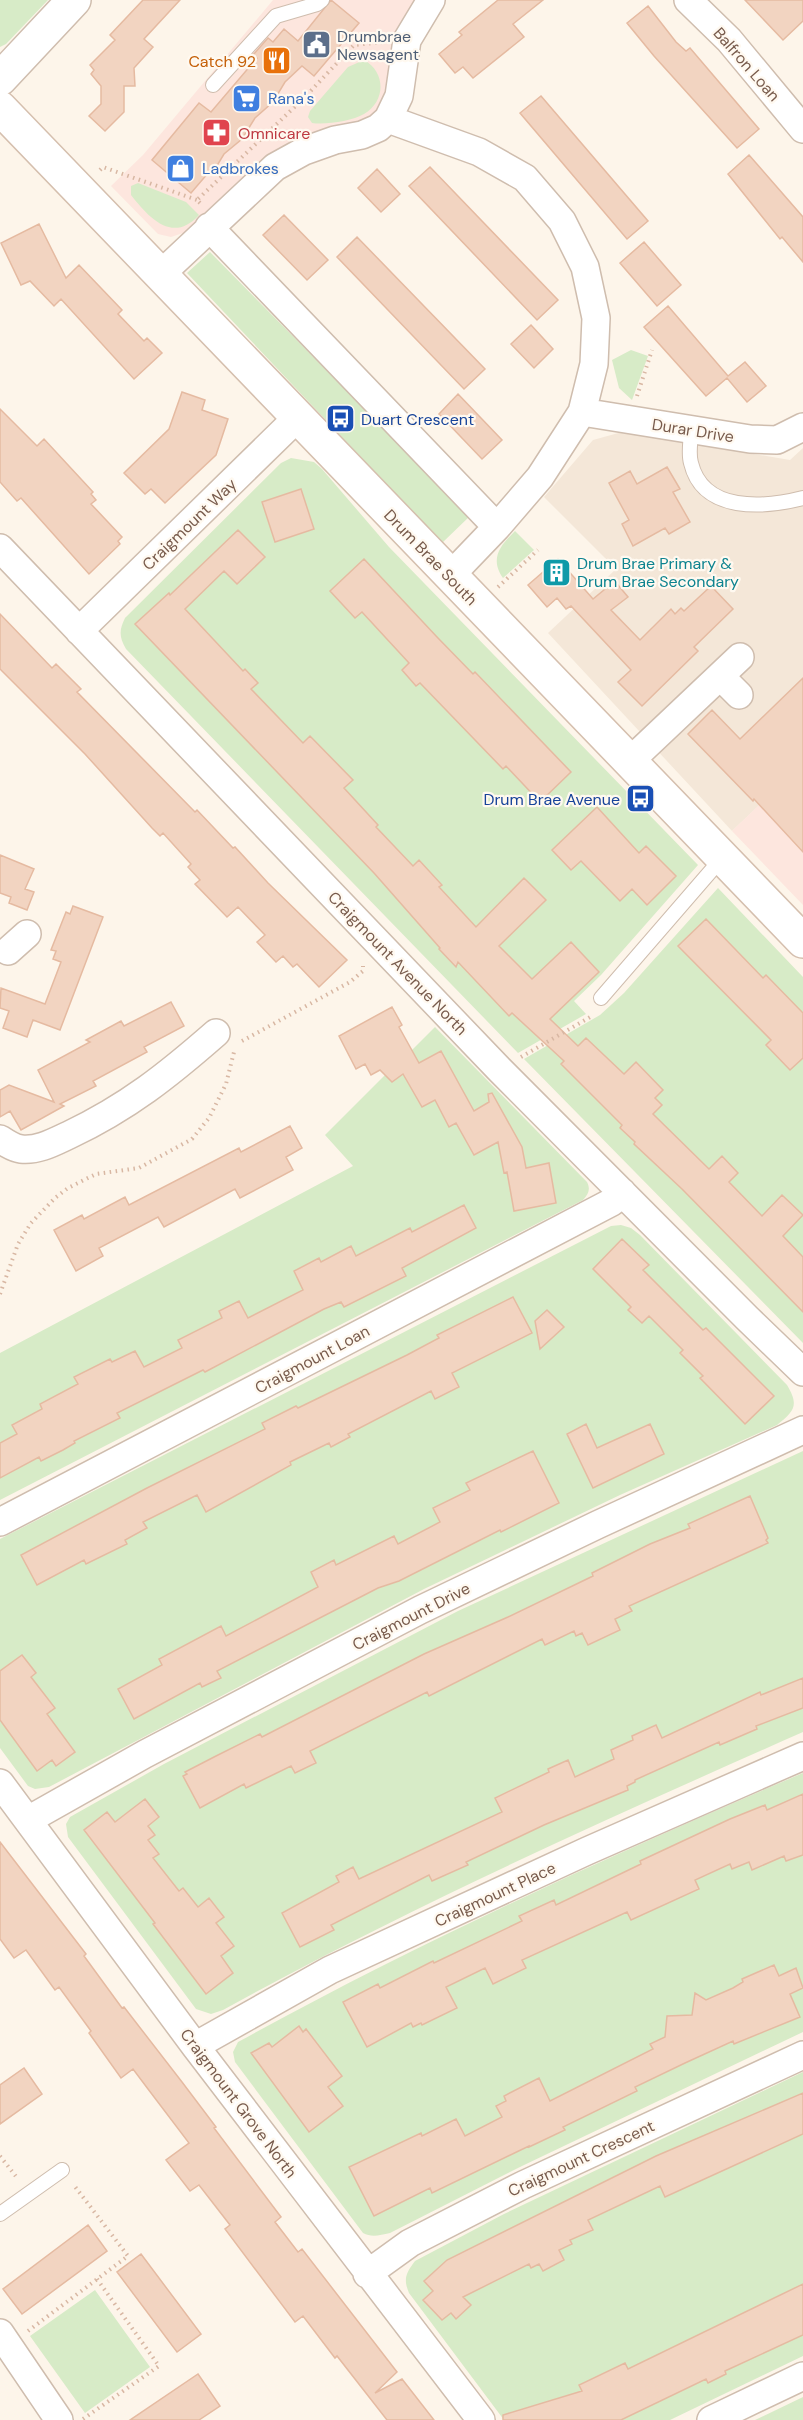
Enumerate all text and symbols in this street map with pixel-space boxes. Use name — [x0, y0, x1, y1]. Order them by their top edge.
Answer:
street label: Balfron Loan — [709, 23, 785, 106]
place label: Drumbrae Newsagent — [337, 26, 419, 65]
public building icon: Drumbrae Newsagent — [300, 29, 332, 61]
restaurant icon: Catch 92 — [261, 45, 293, 77]
place label: Catch 92 — [188, 51, 256, 72]
supermarket icon: Rana's — [231, 82, 263, 114]
place label: Rana's — [268, 88, 314, 109]
pharmacy icon: Omnicare — [201, 117, 233, 149]
place label: Omnicare — [238, 123, 310, 144]
shop icon: Ladbrokes — [165, 152, 197, 184]
place label: Ladbrokes — [202, 158, 279, 179]
bus stop icon: Duart Crescent — [324, 403, 356, 435]
place label: Duart Crescent — [361, 409, 474, 430]
street label: Durar Drive — [650, 414, 735, 447]
street label: Craigmount Way — [138, 474, 241, 575]
street label: Drum Brae South — [379, 505, 482, 610]
place label: Drum Brae Primary & Drum Brae Secondary — [577, 553, 739, 592]
building icon: Drum Brae Primary & Drum Brae Secondary — [540, 556, 572, 588]
bus stop icon: Drum Brae Avenue — [625, 783, 657, 815]
place label: Drum Brae Avenue — [483, 789, 620, 810]
street label: Craigmount Avenue North — [323, 887, 472, 1040]
street label: Craigmount Loan — [251, 1320, 373, 1399]
street label: Craigmount Drive — [349, 1578, 474, 1655]
street label: Craigmount Place — [431, 1857, 559, 1932]
street label: Craigmount Grove North — [176, 2024, 302, 2182]
street label: Craigmount Crescent — [505, 2115, 658, 2202]

